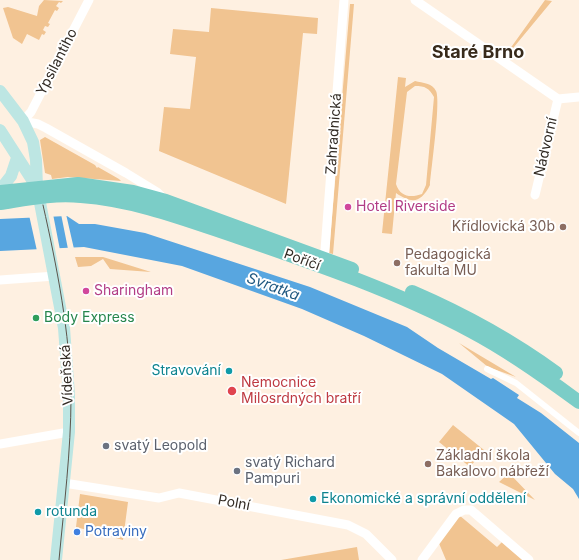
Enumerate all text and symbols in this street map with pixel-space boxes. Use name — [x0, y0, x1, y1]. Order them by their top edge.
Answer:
street label: Ypsilantiho — [33, 26, 81, 98]
district label: Staré Brno — [432, 42, 524, 64]
street label: Zahradnická — [323, 93, 345, 175]
street label: Nádvorní — [531, 116, 561, 178]
place label: Hotel Riverside — [356, 199, 456, 215]
marker: Hotel Riverside — [343, 202, 353, 212]
place label: Křídlovická 30b — [452, 219, 555, 235]
marker: Křídlovická 30b — [558, 222, 568, 232]
street label: Poříčí — [281, 246, 323, 274]
place label: Pedagogická fakulta MU — [405, 247, 491, 280]
marker: Pedagogická fakulta MU — [392, 258, 402, 268]
water label: Svratka — [244, 269, 302, 305]
place label: Sharingham — [94, 283, 173, 299]
marker: Sharingham — [81, 286, 91, 296]
place label: Body Express — [44, 310, 135, 326]
marker: Body Express — [31, 313, 41, 323]
street label: Vídeňská — [57, 344, 77, 406]
place label: Stravování — [151, 363, 221, 379]
marker: Stravování — [224, 366, 234, 376]
place label: Nemocnice Milosrdných bratří — [241, 375, 361, 408]
marker: Nemocnice Milosrdných bratří — [226, 385, 238, 397]
place label: svatý Leopold — [114, 438, 207, 454]
marker: svatý Leopold — [101, 441, 111, 451]
place label: Základní škola Bakalovo nábřeží — [436, 448, 549, 480]
place label: svatý Richard Pampuri — [245, 455, 335, 488]
marker: Základní škola Bakalovo nábřeží — [423, 459, 433, 469]
marker: svatý Richard Pampuri — [232, 466, 242, 476]
place label: Ekonomické a správní oddělení — [321, 491, 526, 507]
street label: Polní — [217, 492, 251, 514]
marker: Ekonomické a správní oddělení — [308, 494, 318, 504]
place label: rotunda — [46, 504, 97, 520]
marker: rotunda — [33, 507, 43, 517]
place label: Potraviny — [85, 524, 147, 540]
marker: Potraviny — [72, 527, 82, 537]

